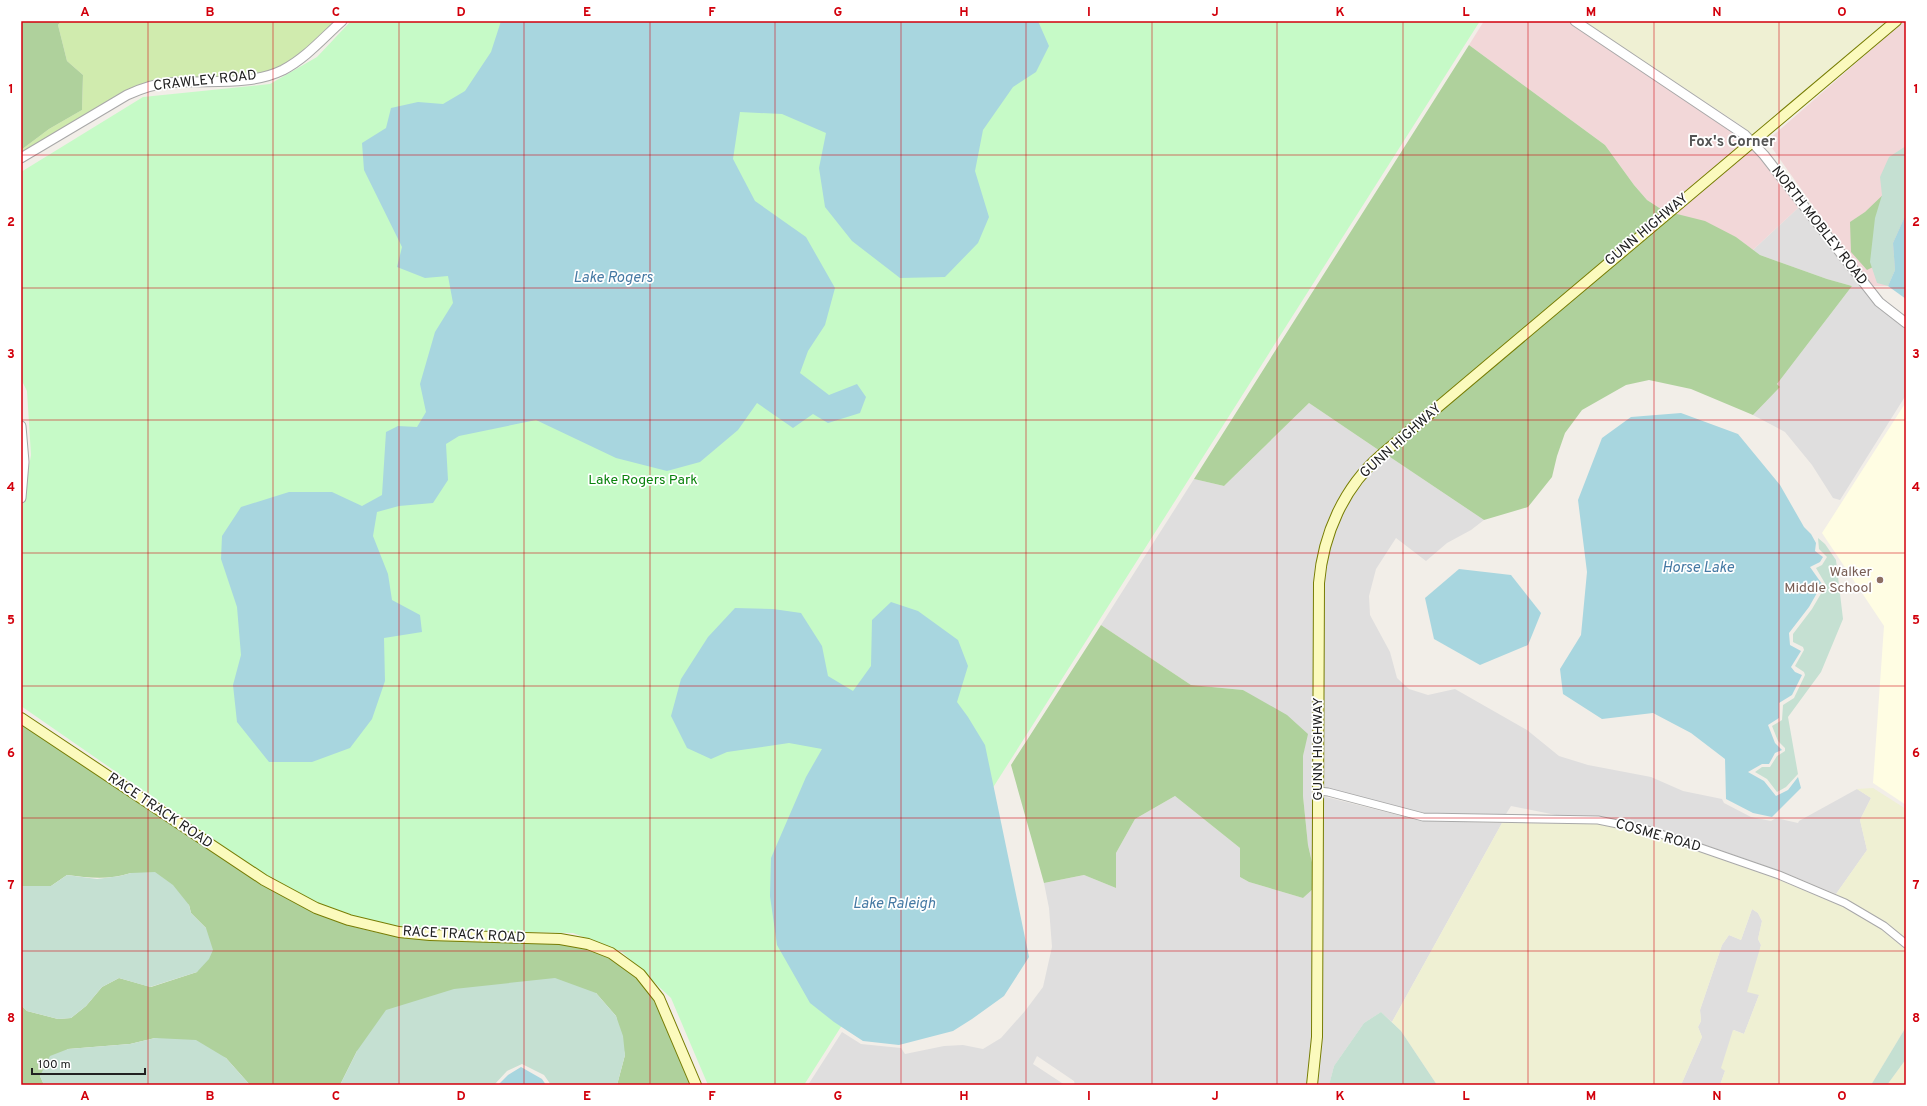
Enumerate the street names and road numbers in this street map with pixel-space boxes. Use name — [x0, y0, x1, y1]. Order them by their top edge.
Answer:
street label: CRAWLEY ROAD — [153, 67, 257, 95]
street label: NORTH MOBLEY ROAD — [1767, 163, 1871, 289]
street label: GUNN HIGHWAY — [1602, 190, 1692, 270]
street label: GUNN HIGHWAY — [1357, 400, 1445, 482]
street label: GUNN HIGHWAY — [1310, 697, 1327, 801]
street label: RACE TRACK ROAD — [104, 770, 216, 852]
street label: COSME ROAD — [1613, 816, 1703, 856]
street label: RACE TRACK ROAD — [402, 923, 526, 947]

